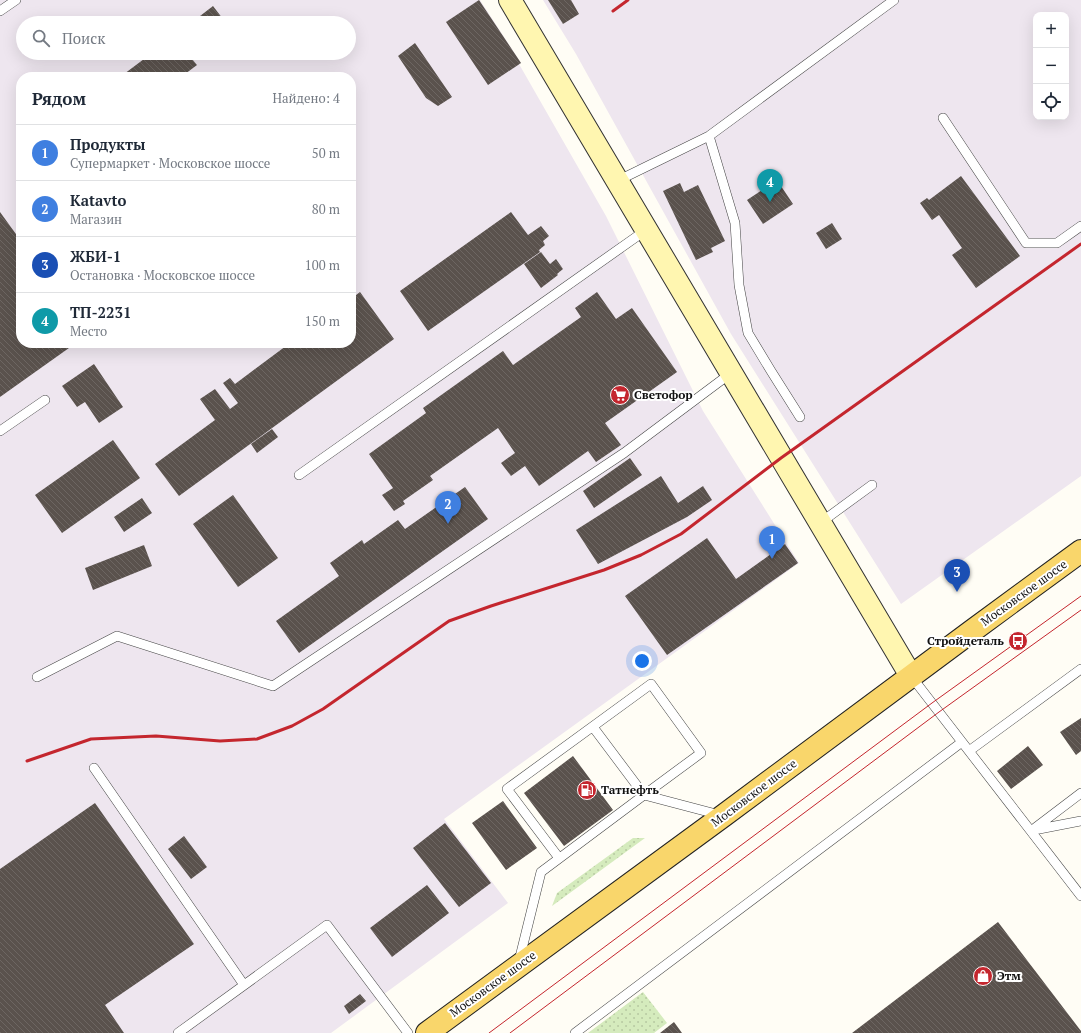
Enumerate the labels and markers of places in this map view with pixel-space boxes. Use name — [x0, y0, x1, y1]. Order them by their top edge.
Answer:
pin: 4 — [757, 169, 783, 202]
supermarket icon: Светофор — [609, 384, 631, 406]
place label: Светофор — [634, 387, 693, 402]
pin: 2 — [435, 491, 461, 524]
pin: 1 — [759, 526, 785, 559]
pin: 3 — [944, 559, 970, 592]
bus stop icon: Стройдеталь — [1007, 630, 1029, 652]
place label: Стройдеталь — [927, 633, 1004, 648]
fuel station icon: Татнефть — [576, 779, 598, 801]
place label: Татнефть — [601, 782, 659, 797]
shop icon: Этм — [972, 965, 994, 987]
place label: Этм — [997, 968, 1021, 983]

